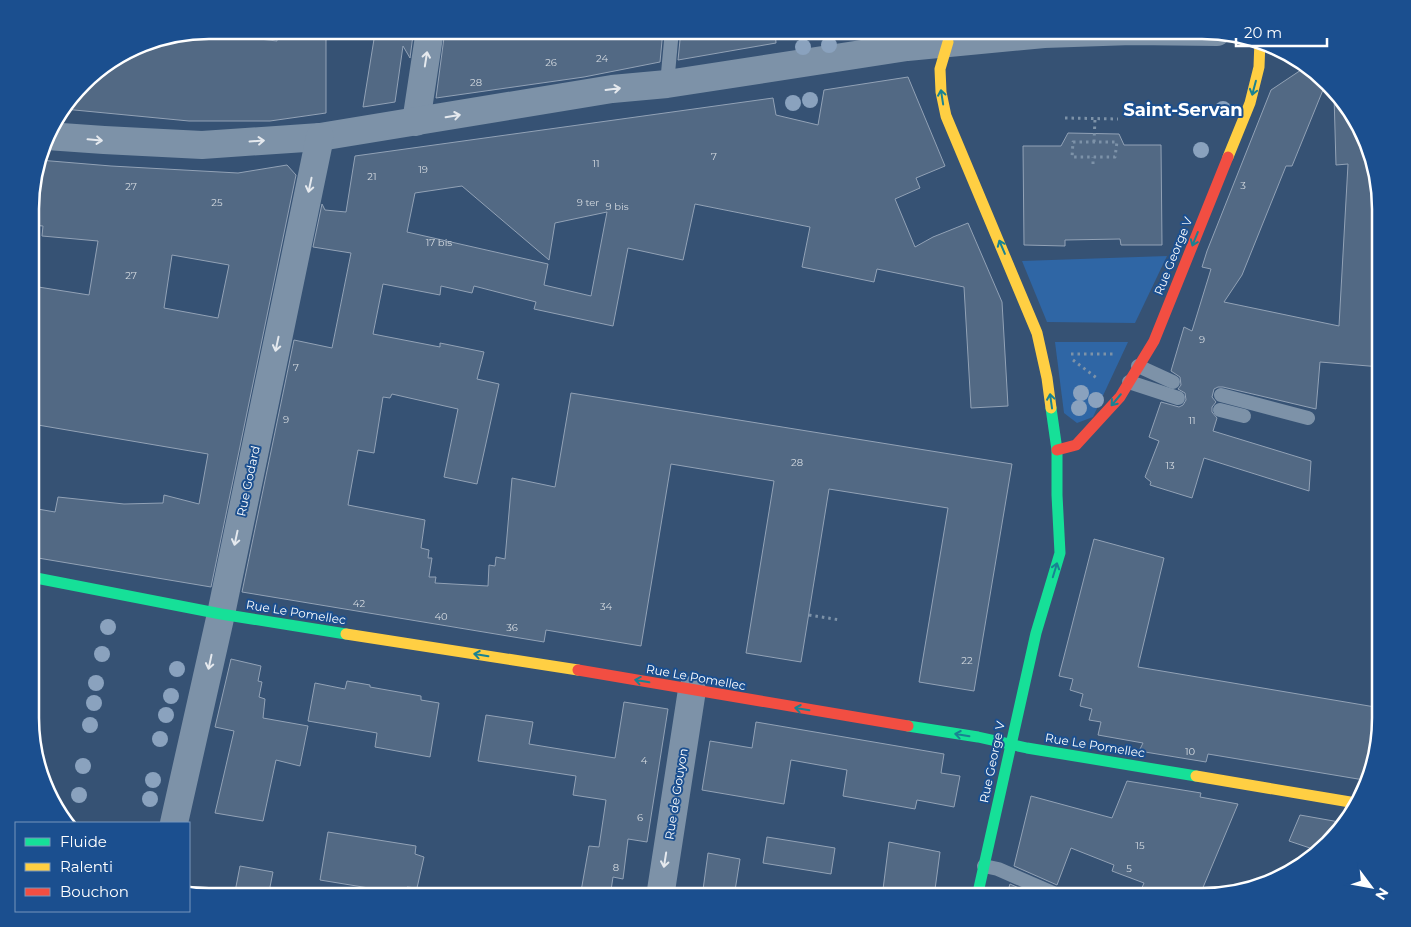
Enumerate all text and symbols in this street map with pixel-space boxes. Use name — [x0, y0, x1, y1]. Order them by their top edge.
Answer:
scale bar — [1236, 15, 1327, 47]
text: 20 m — [1244, 23, 1282, 42]
one-way arrow — [421, 51, 431, 67]
house number: 24 — [596, 52, 608, 65]
house number: 26 — [545, 56, 557, 69]
house number: 28 — [470, 76, 482, 89]
one-way arrow — [1249, 79, 1258, 95]
one-way arrow — [605, 84, 621, 94]
one-way arrow — [937, 89, 947, 105]
district label: Saint-Servan — [1123, 99, 1243, 121]
one-way arrow — [445, 110, 461, 120]
one-way arrow — [87, 135, 103, 144]
one-way arrow — [249, 137, 265, 146]
house number: 7 — [711, 150, 717, 163]
house number: 11 — [592, 157, 600, 170]
house number: 19 — [418, 163, 428, 176]
house number: 21 — [367, 170, 377, 183]
one-way arrow — [305, 177, 314, 193]
house number: 3 — [1240, 179, 1246, 192]
house number: 27 — [125, 180, 137, 193]
house number: 25 — [211, 196, 223, 209]
house number: 9 ter — [577, 196, 599, 209]
house number: 9 bis — [605, 200, 629, 213]
street label: Rue George V — [1151, 214, 1196, 297]
one-way arrow — [1190, 231, 1199, 246]
house number: 17 bis — [426, 236, 452, 249]
one-way arrow — [996, 240, 1006, 255]
house number: 27 — [125, 269, 137, 282]
house number: 9 — [1199, 333, 1205, 346]
one-way arrow — [272, 336, 281, 352]
house number: 7 — [293, 361, 299, 374]
one-way arrow — [1111, 393, 1122, 406]
one-way arrow — [1045, 394, 1055, 410]
house number: 9 — [283, 413, 289, 426]
house number: 11 — [1188, 414, 1196, 427]
street label: Rue Godard — [233, 444, 263, 518]
house number: 28 — [791, 456, 803, 469]
house number: 13 — [1165, 459, 1175, 472]
one-way arrow — [231, 529, 241, 545]
one-way arrow — [1051, 562, 1061, 578]
street label: Rue Le Pomellec — [245, 597, 347, 627]
house number: 42 — [353, 597, 365, 610]
house number: 34 — [600, 600, 613, 613]
house number: 40 — [434, 610, 448, 623]
house number: 36 — [506, 621, 518, 634]
one-way arrow — [474, 650, 490, 660]
one-way arrow — [204, 653, 214, 669]
house number: 22 — [961, 654, 973, 667]
street label: Rue Le Pomellec — [645, 661, 747, 693]
one-way arrow — [634, 676, 650, 686]
one-way arrow — [794, 703, 810, 713]
street label: Rue George V — [976, 719, 1008, 804]
one-way arrow — [954, 729, 970, 739]
street label: Rue Le Pomellec — [1044, 730, 1146, 760]
house number: 10 — [1185, 745, 1195, 758]
street label: Rue de Gouyon — [661, 747, 691, 841]
house number: 4 — [641, 754, 648, 767]
house number: 6 — [637, 811, 643, 824]
legend — [15, 822, 190, 912]
text: Fluide — [60, 832, 107, 851]
house number: 15 — [1135, 839, 1145, 852]
one-way arrow — [660, 851, 670, 867]
text: Ralenti — [60, 857, 113, 876]
house number: 8 — [613, 861, 619, 874]
house number: 5 — [1126, 862, 1132, 875]
north arrow — [1346, 862, 1396, 912]
text: Bouchon — [60, 882, 129, 901]
text: N — [1371, 884, 1393, 903]

